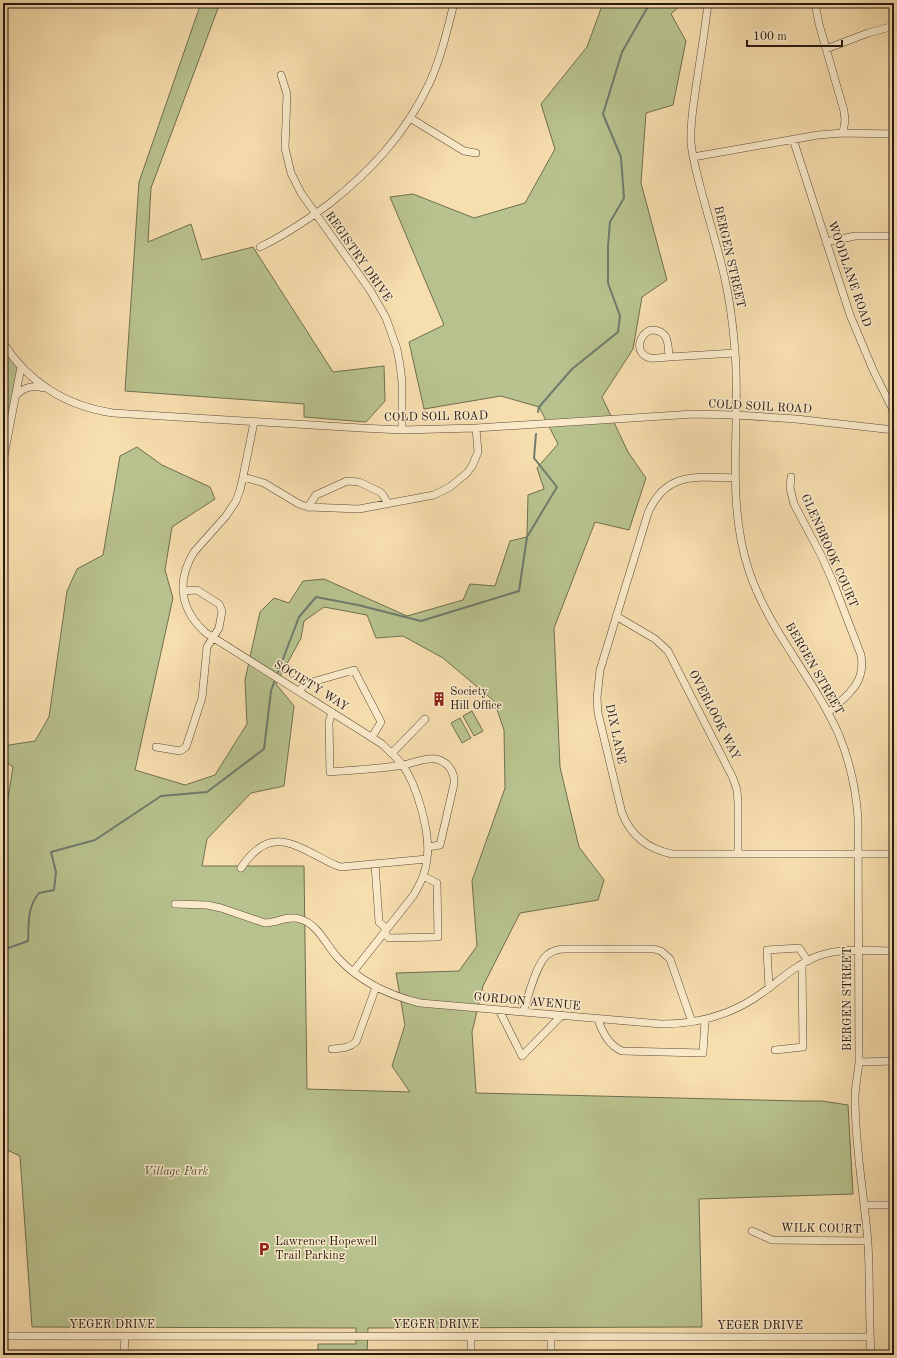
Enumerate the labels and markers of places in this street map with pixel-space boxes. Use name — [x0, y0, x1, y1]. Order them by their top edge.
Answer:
place label: Society Hill Office — [450, 686, 502, 712]
building icon: Society Hill Office — [431, 691, 447, 707]
place label: Lawrence Hopewell Trail Parking — [275, 1236, 377, 1262]
parking icon: Lawrence Hopewell Trail Parking — [256, 1241, 272, 1257]

